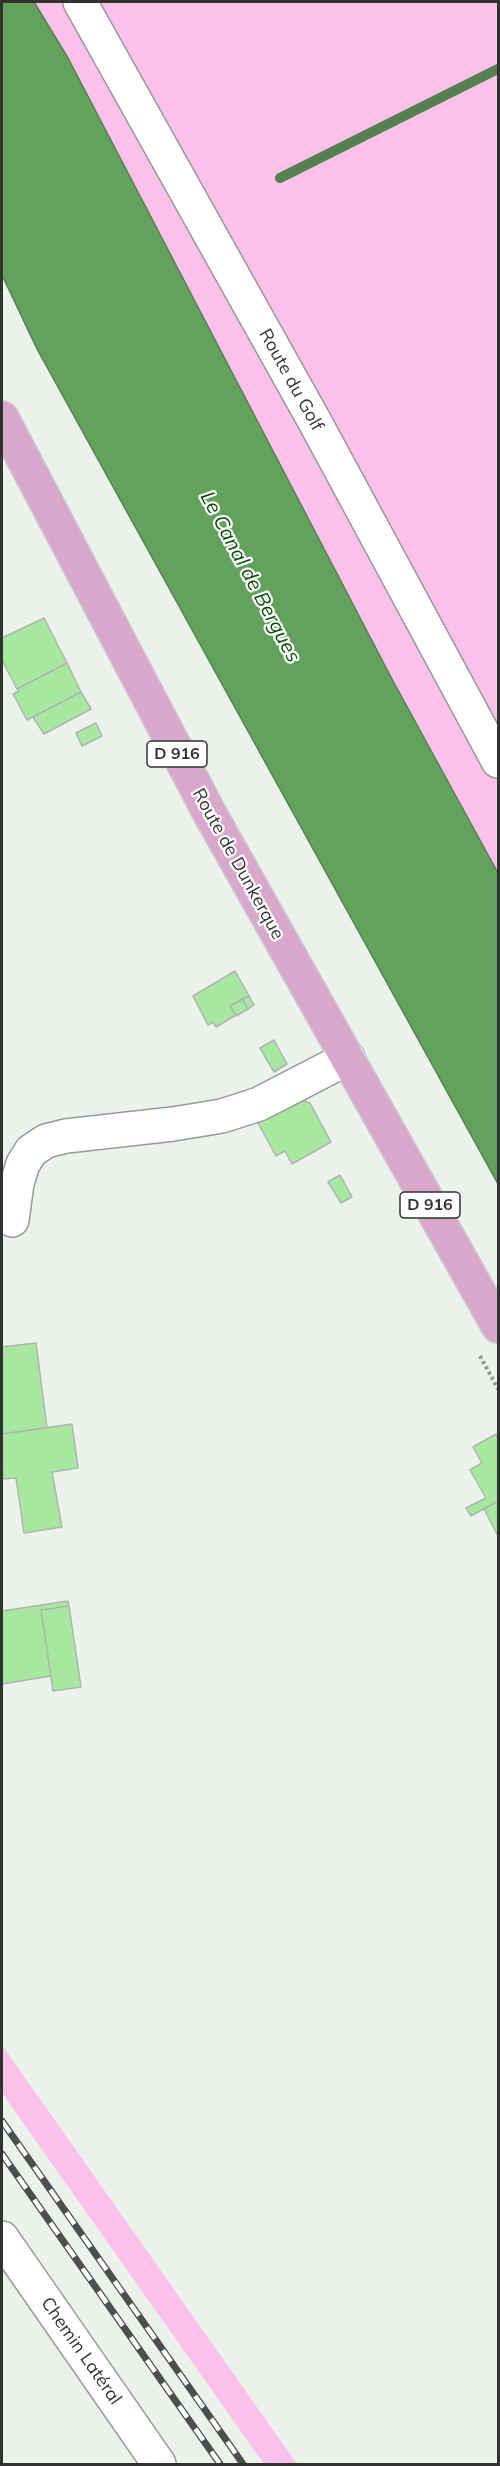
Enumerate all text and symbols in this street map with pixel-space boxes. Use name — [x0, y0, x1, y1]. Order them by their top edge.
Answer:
street label: Route du Golf — [254, 325, 328, 435]
water label: Le Canal de Bergues — [195, 487, 305, 667]
road number: D 916 — [147, 741, 207, 767]
street label: Route de Dunkerque — [187, 785, 289, 943]
road number: D 916 — [400, 1192, 460, 1218]
street label: Chemin Latéral — [36, 2293, 126, 2409]

